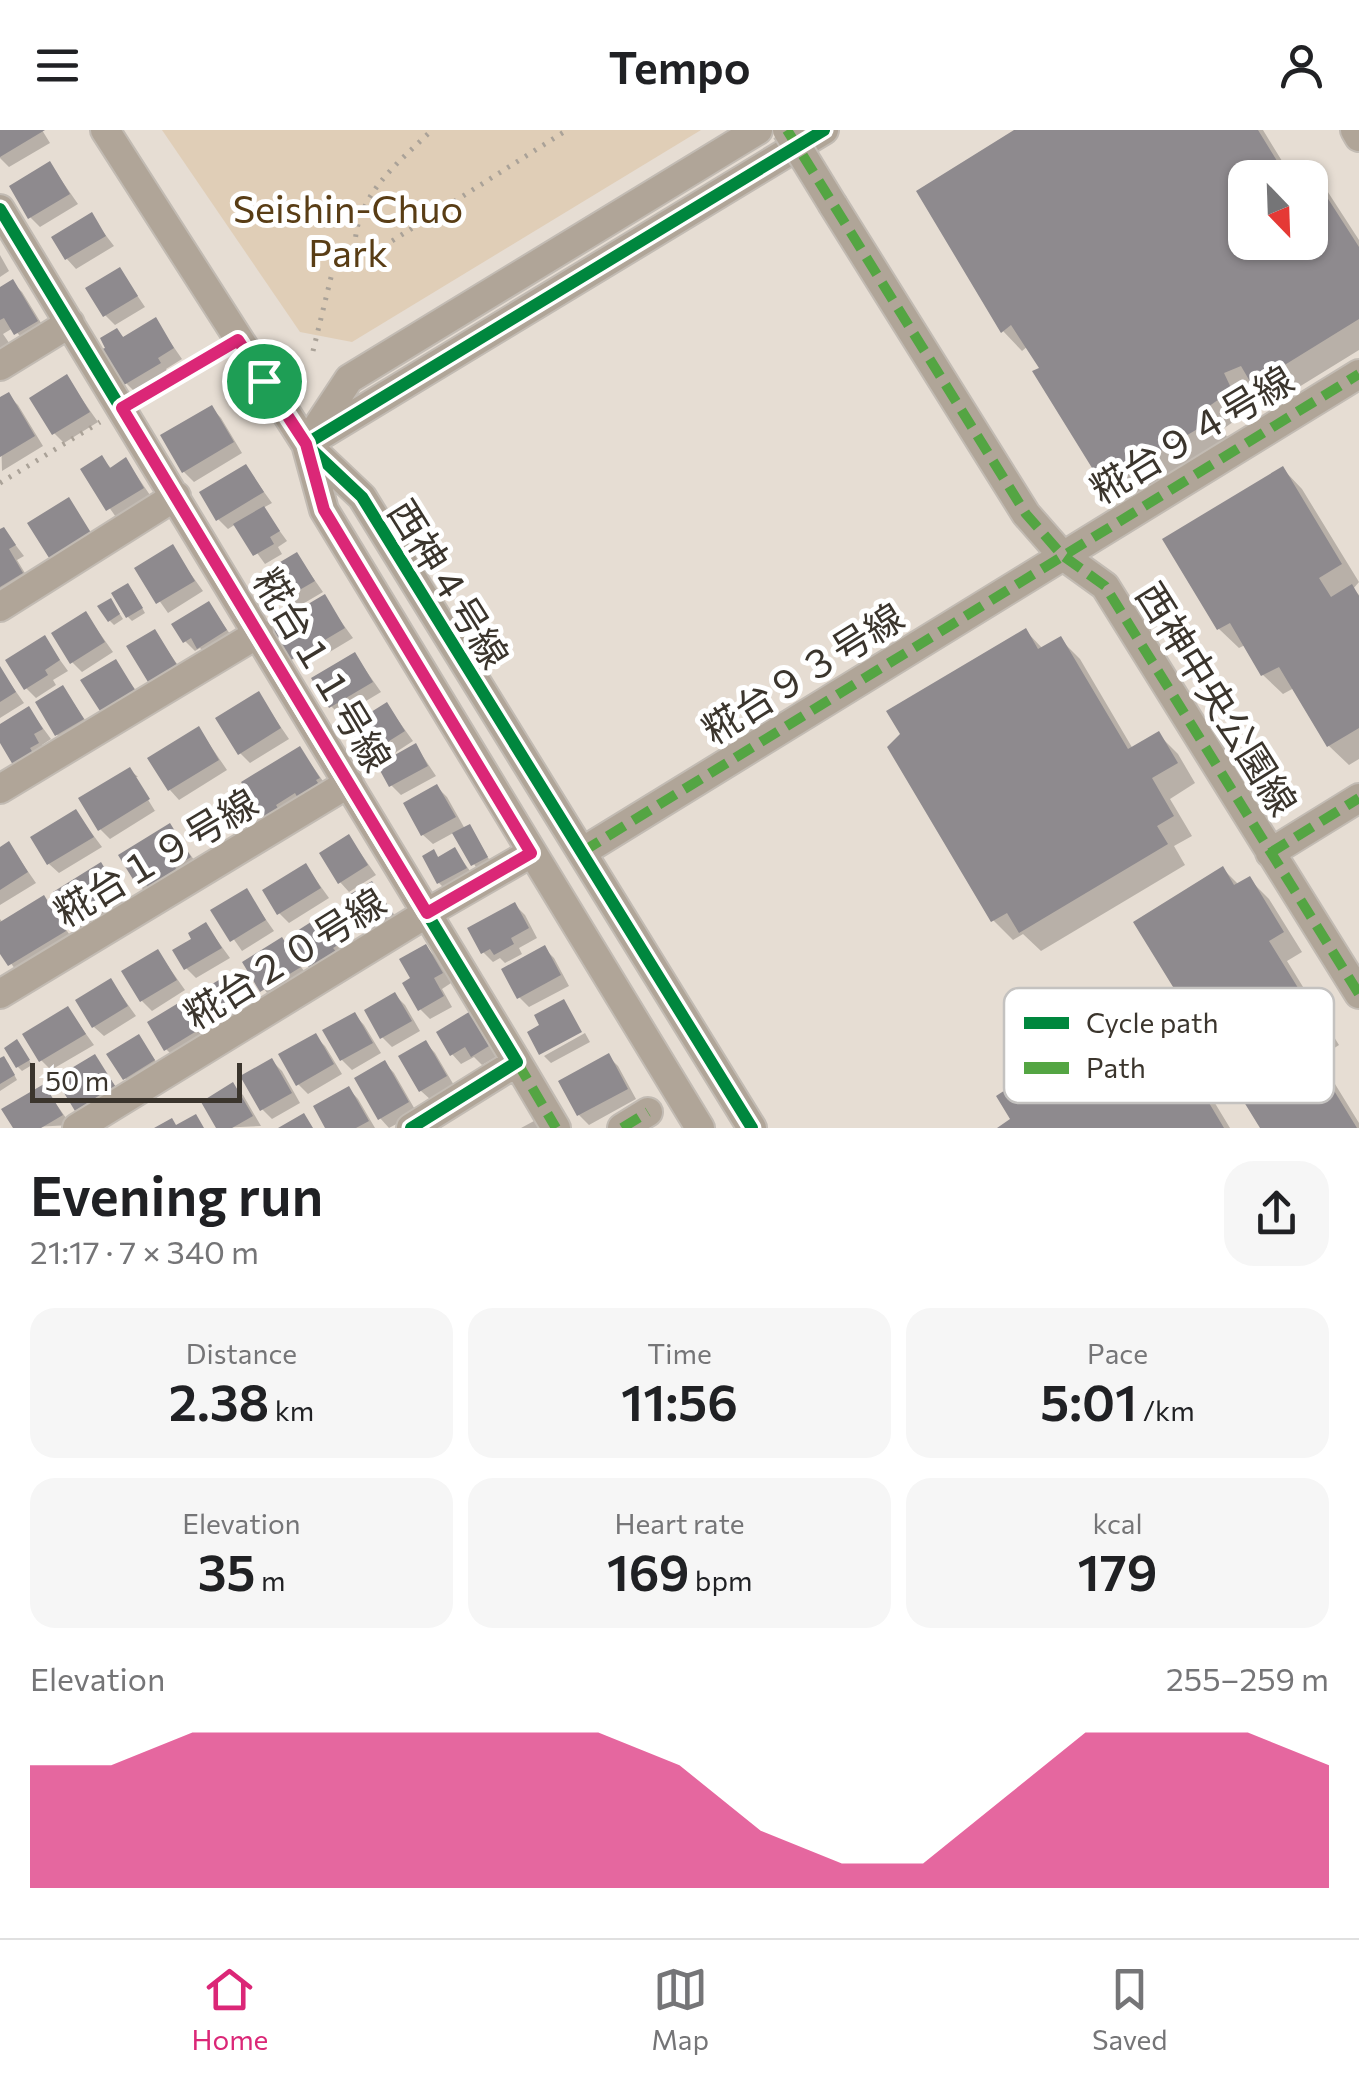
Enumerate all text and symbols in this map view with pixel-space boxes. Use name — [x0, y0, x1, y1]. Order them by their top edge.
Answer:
icon: menu — [30, 38, 85, 93]
text: Tempo — [608, 38, 751, 93]
icon: person — [1274, 38, 1329, 93]
north arrow — [1228, 160, 1328, 260]
map controls — [1228, 160, 1328, 260]
park label: Seishin-Chuo Park — [233, 184, 463, 275]
pin — [222, 339, 307, 424]
icon: arrive — [237, 354, 292, 409]
street label: 糀台９４号線 — [1081, 354, 1301, 512]
street label: 西神４号線 — [380, 490, 520, 676]
street label: 糀台１１号線 — [245, 559, 403, 779]
street label: 西神中央公園線 — [1128, 573, 1308, 823]
street label: 糀台９３号線 — [693, 592, 911, 752]
street label: 糀台１９号線 — [45, 777, 265, 935]
street label: 糀台２０号線 — [175, 877, 393, 1037]
legend — [1004, 988, 1334, 1103]
text: Cycle path — [1086, 1005, 1218, 1039]
text: Path — [1086, 1050, 1146, 1084]
scale bar — [30, 1058, 242, 1103]
text: 50 m — [45, 1063, 109, 1097]
text: Evening run — [30, 1160, 323, 1227]
button: share — [1224, 1161, 1329, 1266]
text: 21:17 · 7 × 340 m — [30, 1231, 259, 1271]
text: Distance — [186, 1336, 297, 1370]
text: Time — [647, 1336, 712, 1370]
text: Pace — [1087, 1336, 1148, 1370]
text: 2.38 — [169, 1370, 269, 1431]
text: 11:56 — [621, 1370, 738, 1431]
text: 5:01 — [1040, 1370, 1137, 1431]
text: km — [269, 1393, 314, 1427]
text: /km — [1137, 1393, 1195, 1427]
text: Elevation — [182, 1506, 301, 1540]
text: Heart rate — [614, 1506, 745, 1540]
text: kcal — [1092, 1506, 1143, 1540]
text: 35 — [198, 1540, 256, 1601]
text: 169 — [607, 1540, 689, 1601]
text: 179 — [1078, 1540, 1157, 1601]
text: m — [256, 1563, 285, 1597]
text: bpm — [689, 1563, 752, 1597]
text: Elevation — [30, 1658, 165, 1698]
text: 255–259 m — [1166, 1658, 1329, 1698]
tab: Home — [191, 1962, 268, 2056]
tab: Map — [651, 1962, 709, 2056]
tab: Saved — [1092, 1962, 1168, 2056]

